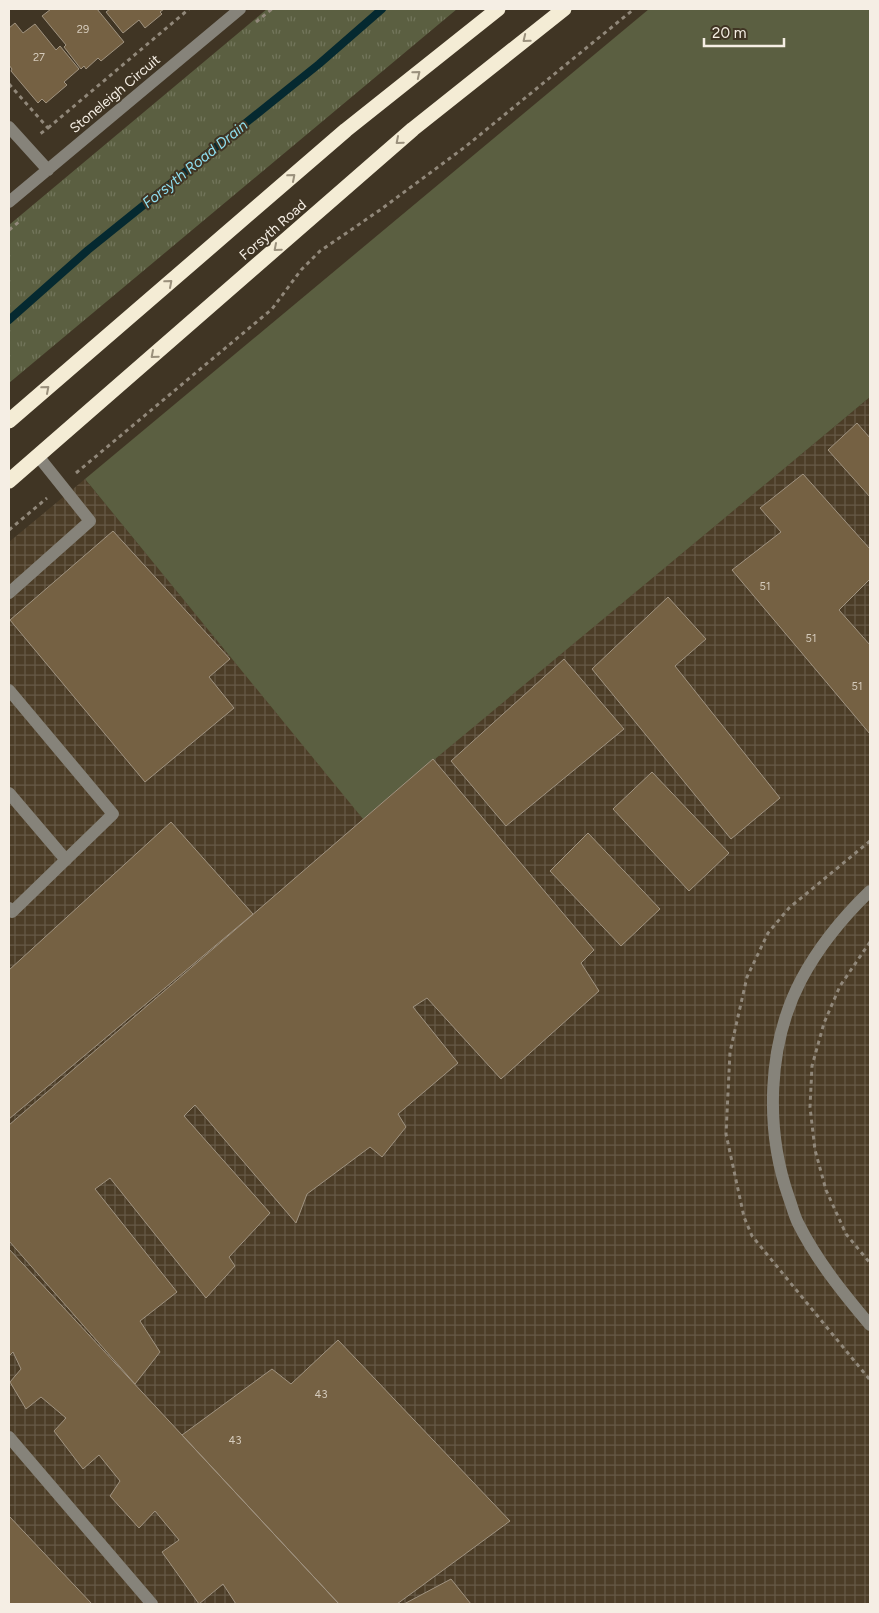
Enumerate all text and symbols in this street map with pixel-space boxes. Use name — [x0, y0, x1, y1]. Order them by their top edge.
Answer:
scale bar — [704, 15, 784, 47]
house number: 29 — [77, 23, 89, 36]
text: 20 m — [712, 24, 746, 42]
one-way arrow — [523, 34, 532, 42]
house number: 27 — [33, 51, 45, 64]
street label: Stoneleigh Circuit — [66, 51, 164, 137]
one-way arrow — [411, 71, 420, 79]
water label: Forsyth Road Drain — [139, 116, 251, 212]
one-way arrow — [396, 135, 405, 144]
one-way arrow — [286, 174, 295, 183]
street label: Forsyth Road — [236, 196, 310, 264]
one-way arrow — [273, 242, 282, 251]
one-way arrow — [163, 280, 172, 289]
one-way arrow — [151, 349, 160, 358]
one-way arrow — [40, 386, 49, 395]
house number: 51 — [760, 580, 770, 593]
house number: 51 — [806, 632, 816, 645]
house number: 51 — [852, 680, 862, 693]
house number: 43 — [315, 1388, 327, 1401]
house number: 43 — [229, 1434, 241, 1447]

